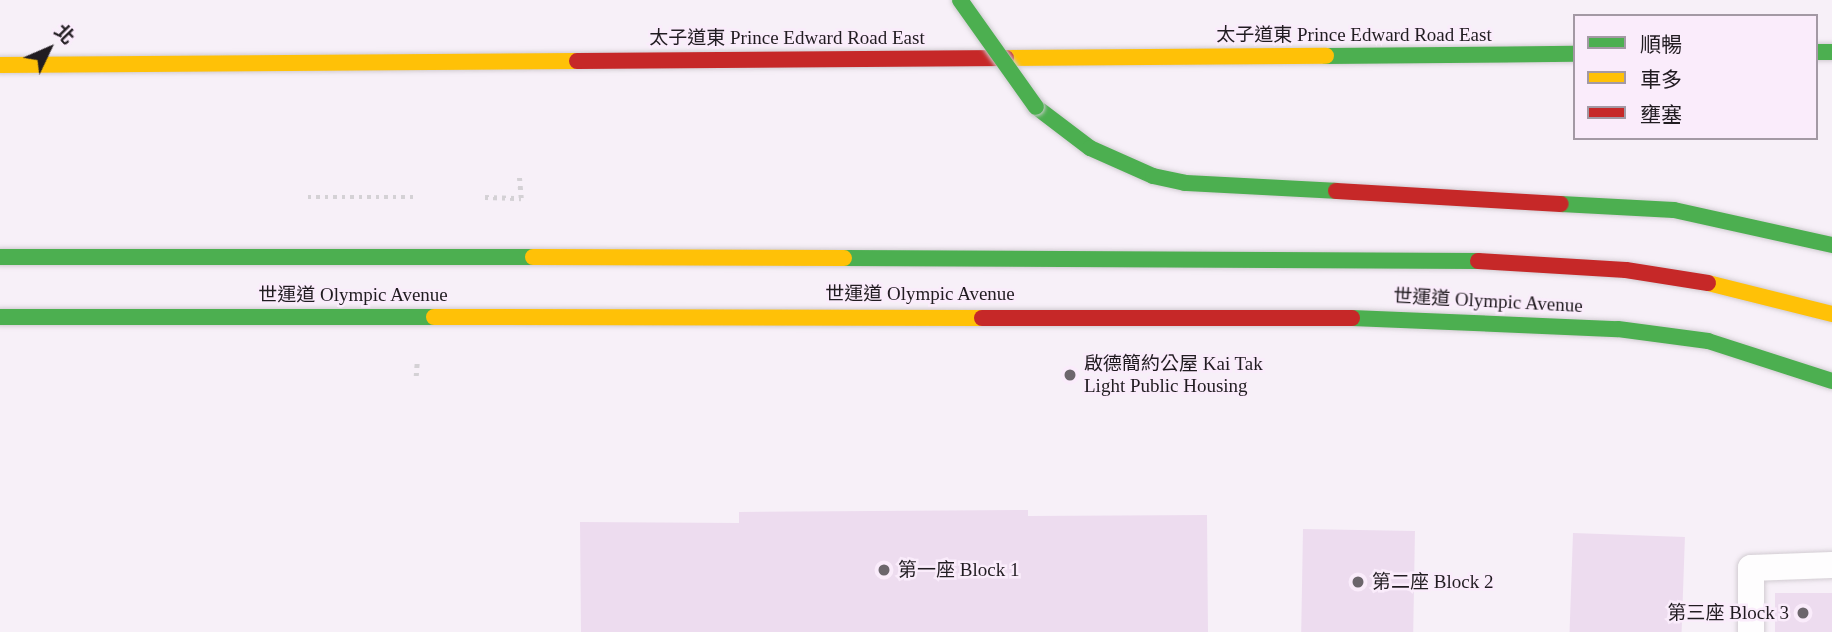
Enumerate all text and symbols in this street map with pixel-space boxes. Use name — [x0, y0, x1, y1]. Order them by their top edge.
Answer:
north arrow — [14, 14, 84, 84]
legend — [1573, 14, 1818, 140]
text: 北 — [50, 20, 79, 48]
street label: 太子道東 Prince Edward Road East — [1216, 24, 1492, 46]
street label: 太子道東 Prince Edward Road East — [649, 27, 925, 49]
text: 順暢 — [1640, 33, 1682, 57]
text: 車多 — [1640, 68, 1682, 92]
text: 壅塞 — [1640, 103, 1682, 127]
street label: 世運道 Olympic Avenue — [825, 283, 1015, 305]
street label: 世運道 Olympic Avenue — [258, 284, 448, 306]
street label: 世運道 Olympic Avenue — [1392, 285, 1584, 317]
place label: 啟德簡約公屋 Kai Tak Light Public Housing — [1084, 353, 1263, 397]
marker: 啟德簡約公屋 Kai Tak Light Public Housing — [1062, 367, 1078, 383]
place label: 第一座 Block 1 — [898, 559, 1019, 581]
marker: 第一座 Block 1 — [876, 562, 892, 578]
place label: 第二座 Block 2 — [1372, 571, 1493, 593]
marker: 第二座 Block 2 — [1350, 574, 1366, 590]
place label: 第三座 Block 3 — [1668, 602, 1789, 624]
marker: 第三座 Block 3 — [1795, 605, 1811, 621]

